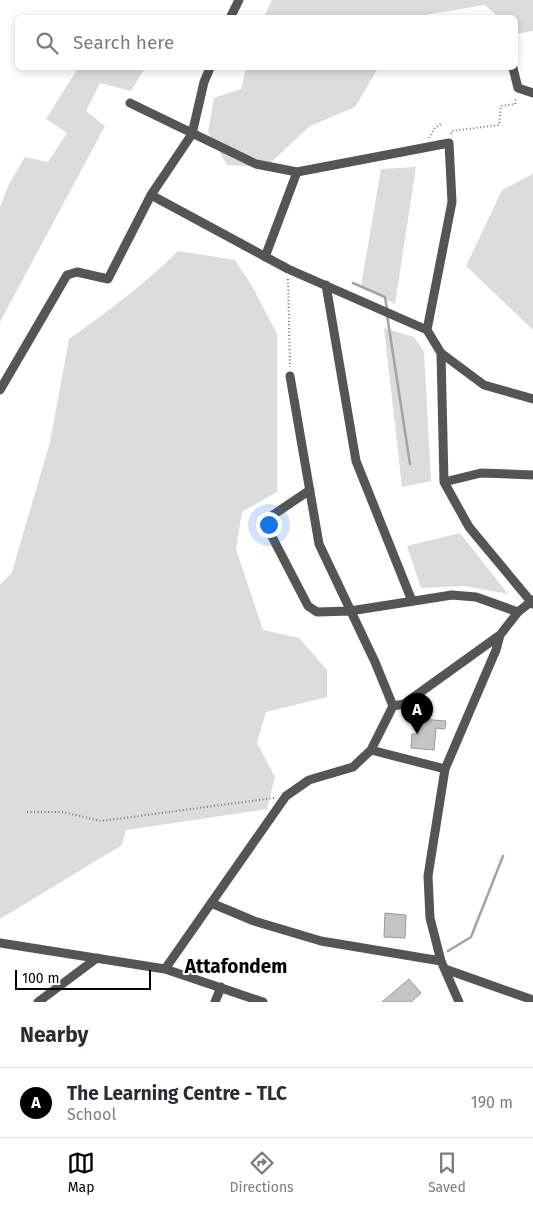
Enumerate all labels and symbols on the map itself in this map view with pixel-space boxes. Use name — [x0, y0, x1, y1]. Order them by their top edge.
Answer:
your location — [256, 512, 282, 538]
pin: A — [401, 693, 433, 734]
district label: Attafondem — [184, 955, 287, 978]
scale bar — [15, 967, 151, 990]

